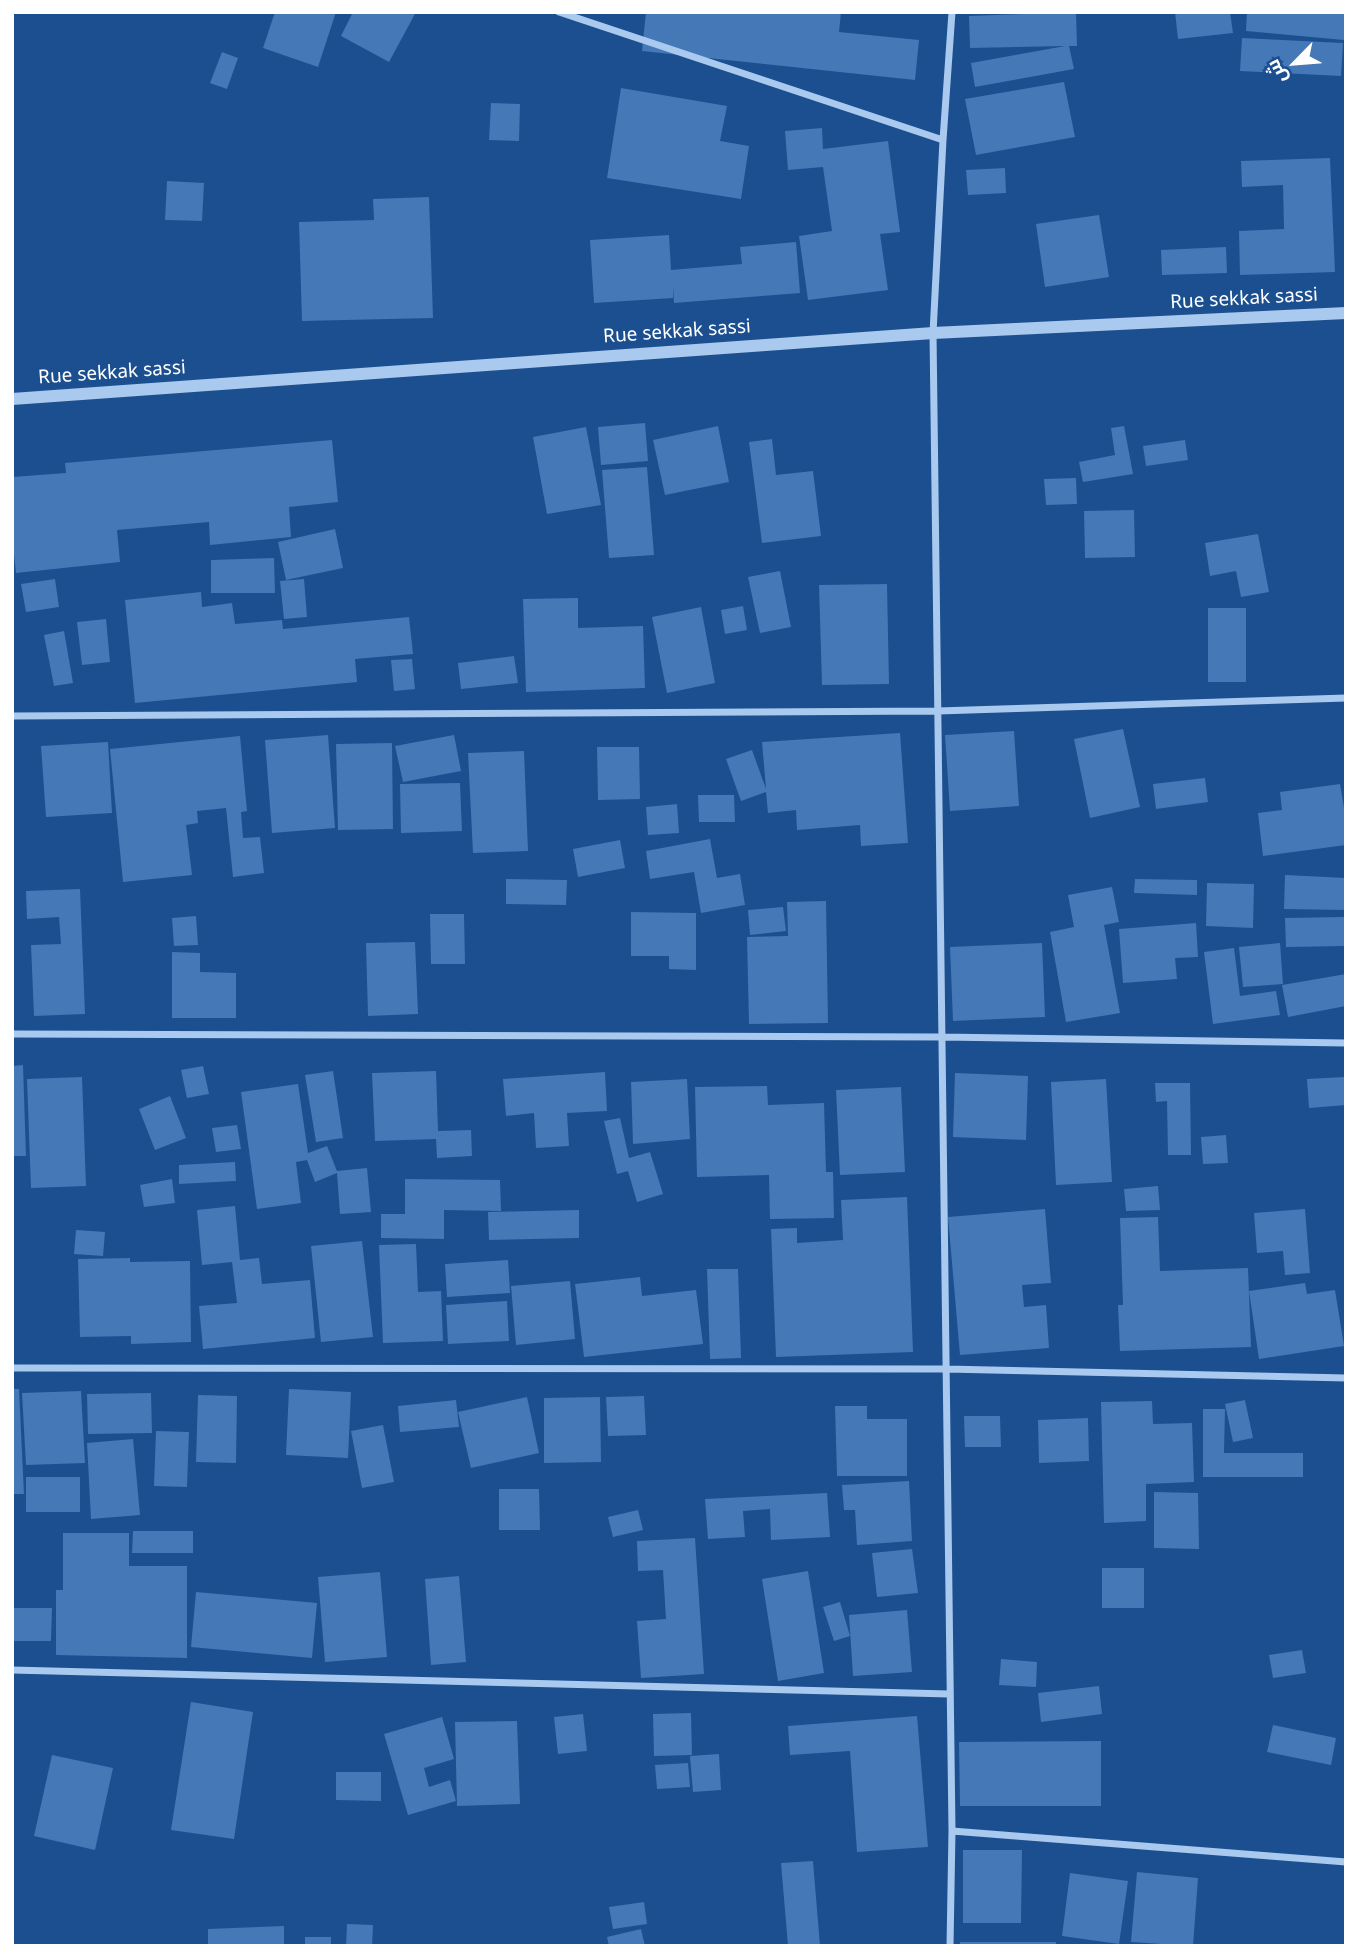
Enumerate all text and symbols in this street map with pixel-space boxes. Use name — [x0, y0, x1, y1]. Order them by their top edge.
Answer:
north arrow — [1260, 28, 1330, 98]
text: ش — [1259, 55, 1293, 88]
street label: Rue sekkak sassi — [1170, 284, 1318, 314]
street label: Rue sekkak sassi — [602, 315, 752, 349]
street label: Rue sekkak sassi — [37, 356, 187, 390]

